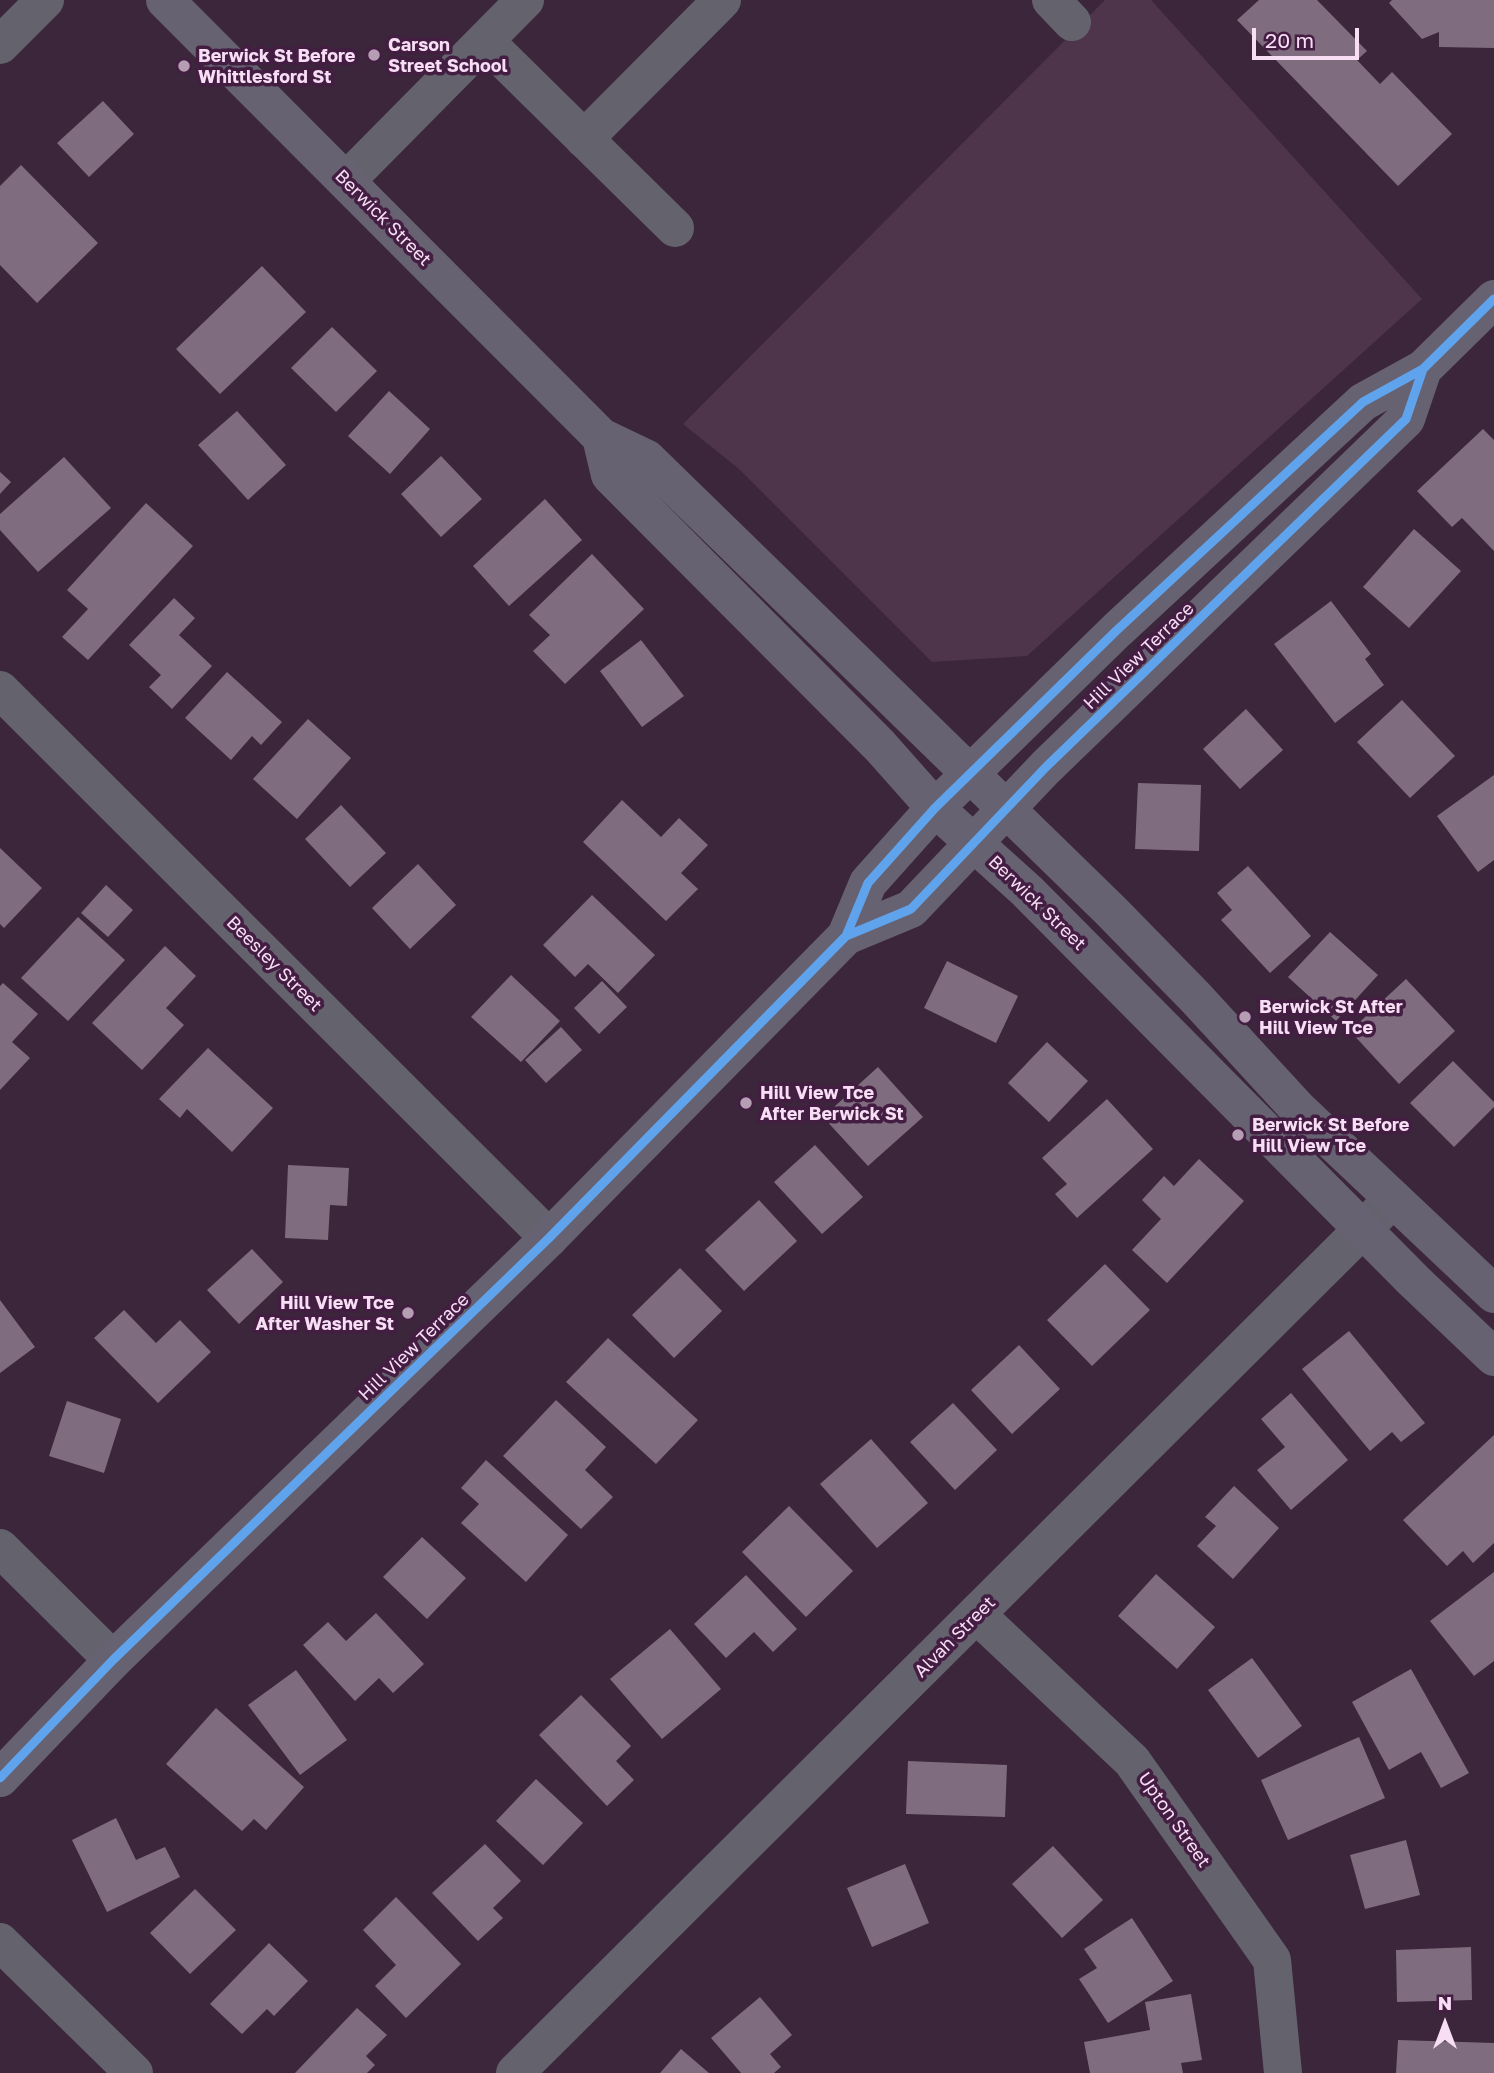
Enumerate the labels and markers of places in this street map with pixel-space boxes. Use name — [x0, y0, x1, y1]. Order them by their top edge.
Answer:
place label: Carson Street School — [388, 34, 508, 76]
place label: Berwick St Before Whittlesford St — [198, 45, 355, 88]
marker: Carson Street School — [366, 47, 382, 63]
marker: Berwick St Before Whittlesford St — [176, 58, 192, 74]
place label: Berwick St After Hill View Tce — [1259, 996, 1403, 1038]
marker: Berwick St After Hill View Tce — [1237, 1009, 1253, 1025]
place label: Hill View Tce After Berwick St — [760, 1082, 904, 1124]
marker: Hill View Tce After Berwick St — [738, 1095, 754, 1111]
place label: Berwick St Before Hill View Tce — [1252, 1114, 1409, 1156]
marker: Berwick St Before Hill View Tce — [1230, 1127, 1246, 1143]
place label: Hill View Tce After Washer St — [255, 1292, 394, 1334]
marker: Hill View Tce After Washer St — [400, 1305, 416, 1321]

